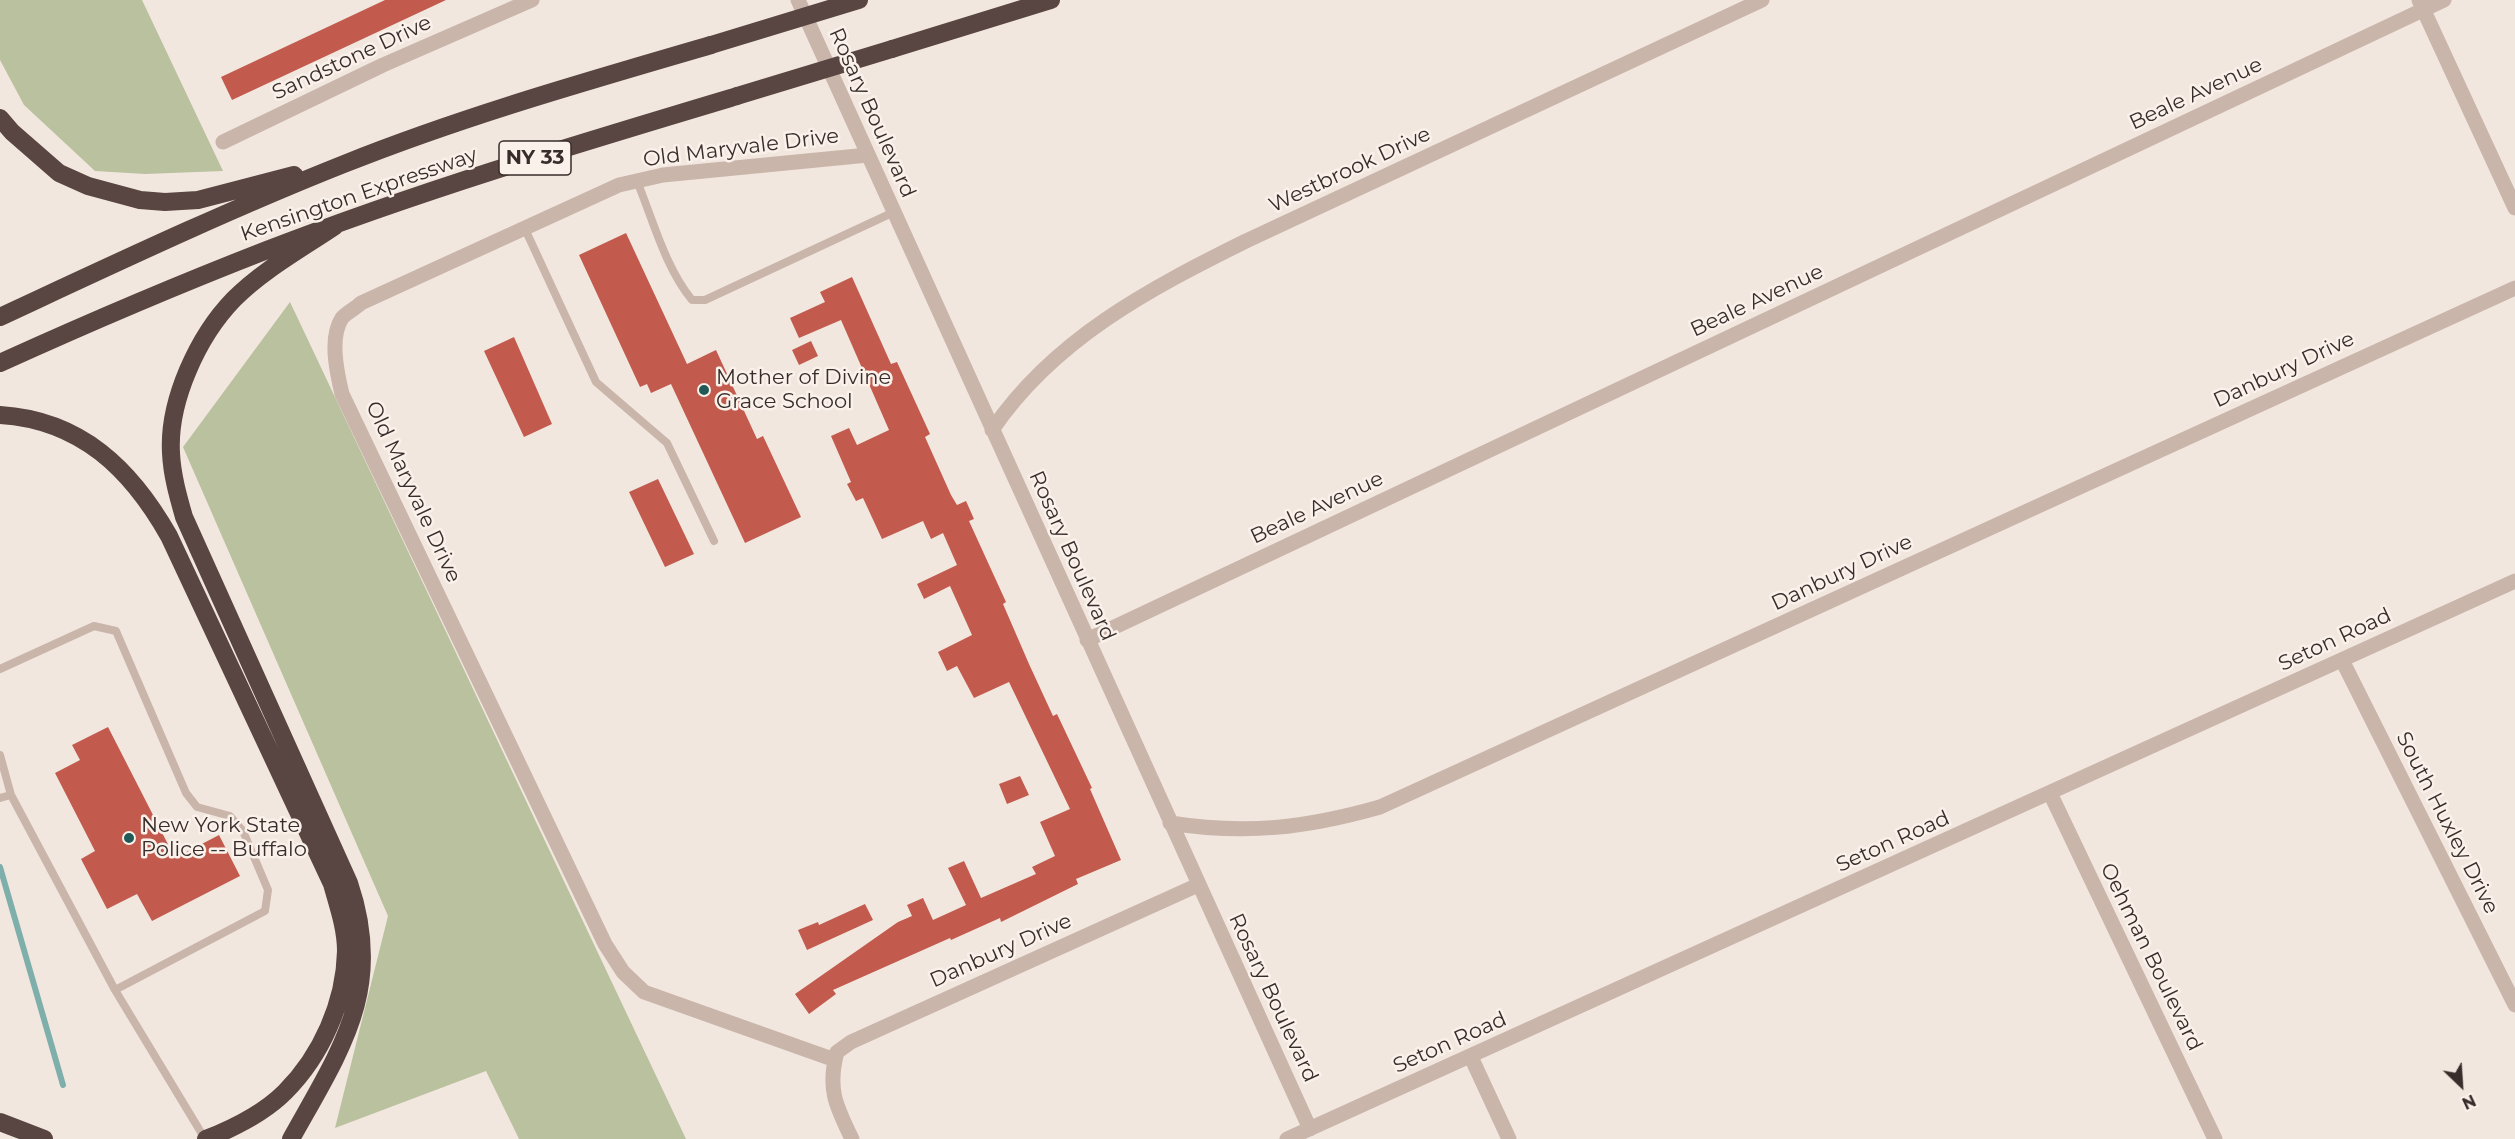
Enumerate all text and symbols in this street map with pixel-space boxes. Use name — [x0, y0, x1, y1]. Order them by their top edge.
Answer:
street label: Sandstone Drive — [268, 10, 436, 106]
street label: Rosary Boulevard — [823, 24, 921, 202]
street label: Beale Avenue — [2126, 52, 2266, 136]
street label: Westbrook Drive — [1265, 122, 1435, 218]
street label: Old Maryvale Drive — [642, 123, 840, 173]
road number: NY 33 — [499, 141, 571, 175]
street label: Kensington Expressway — [237, 143, 481, 247]
street label: Beale Avenue — [1687, 259, 1827, 343]
street label: Danbury Drive — [2210, 326, 2358, 414]
place label: Mother of Divine Grace School — [716, 365, 891, 415]
marker: Mother of Divine Grace School — [697, 383, 711, 397]
street label: Old Maryvale Drive — [360, 397, 466, 587]
street label: Beale Avenue — [1247, 466, 1387, 550]
street label: Rosary Boulevard — [1023, 467, 1121, 645]
street label: Danbury Drive — [1768, 529, 1916, 617]
street label: Seton Road — [2275, 603, 2395, 677]
street label: South Huxley Drive — [2390, 728, 2504, 918]
street label: Seton Road — [1832, 806, 1954, 878]
place label: New York State Police -- Buffalo — [141, 813, 307, 863]
marker: New York State Police -- Buffalo — [122, 831, 136, 845]
street label: Oehman Boulevard — [2095, 859, 2207, 1055]
street label: Danbury Drive — [926, 908, 1076, 994]
street label: Rosary Boulevard — [1223, 910, 1323, 1086]
street label: Seton Road — [1389, 1007, 1511, 1079]
north arrow — [2431, 1055, 2491, 1115]
text: N — [2459, 1090, 2479, 1113]

